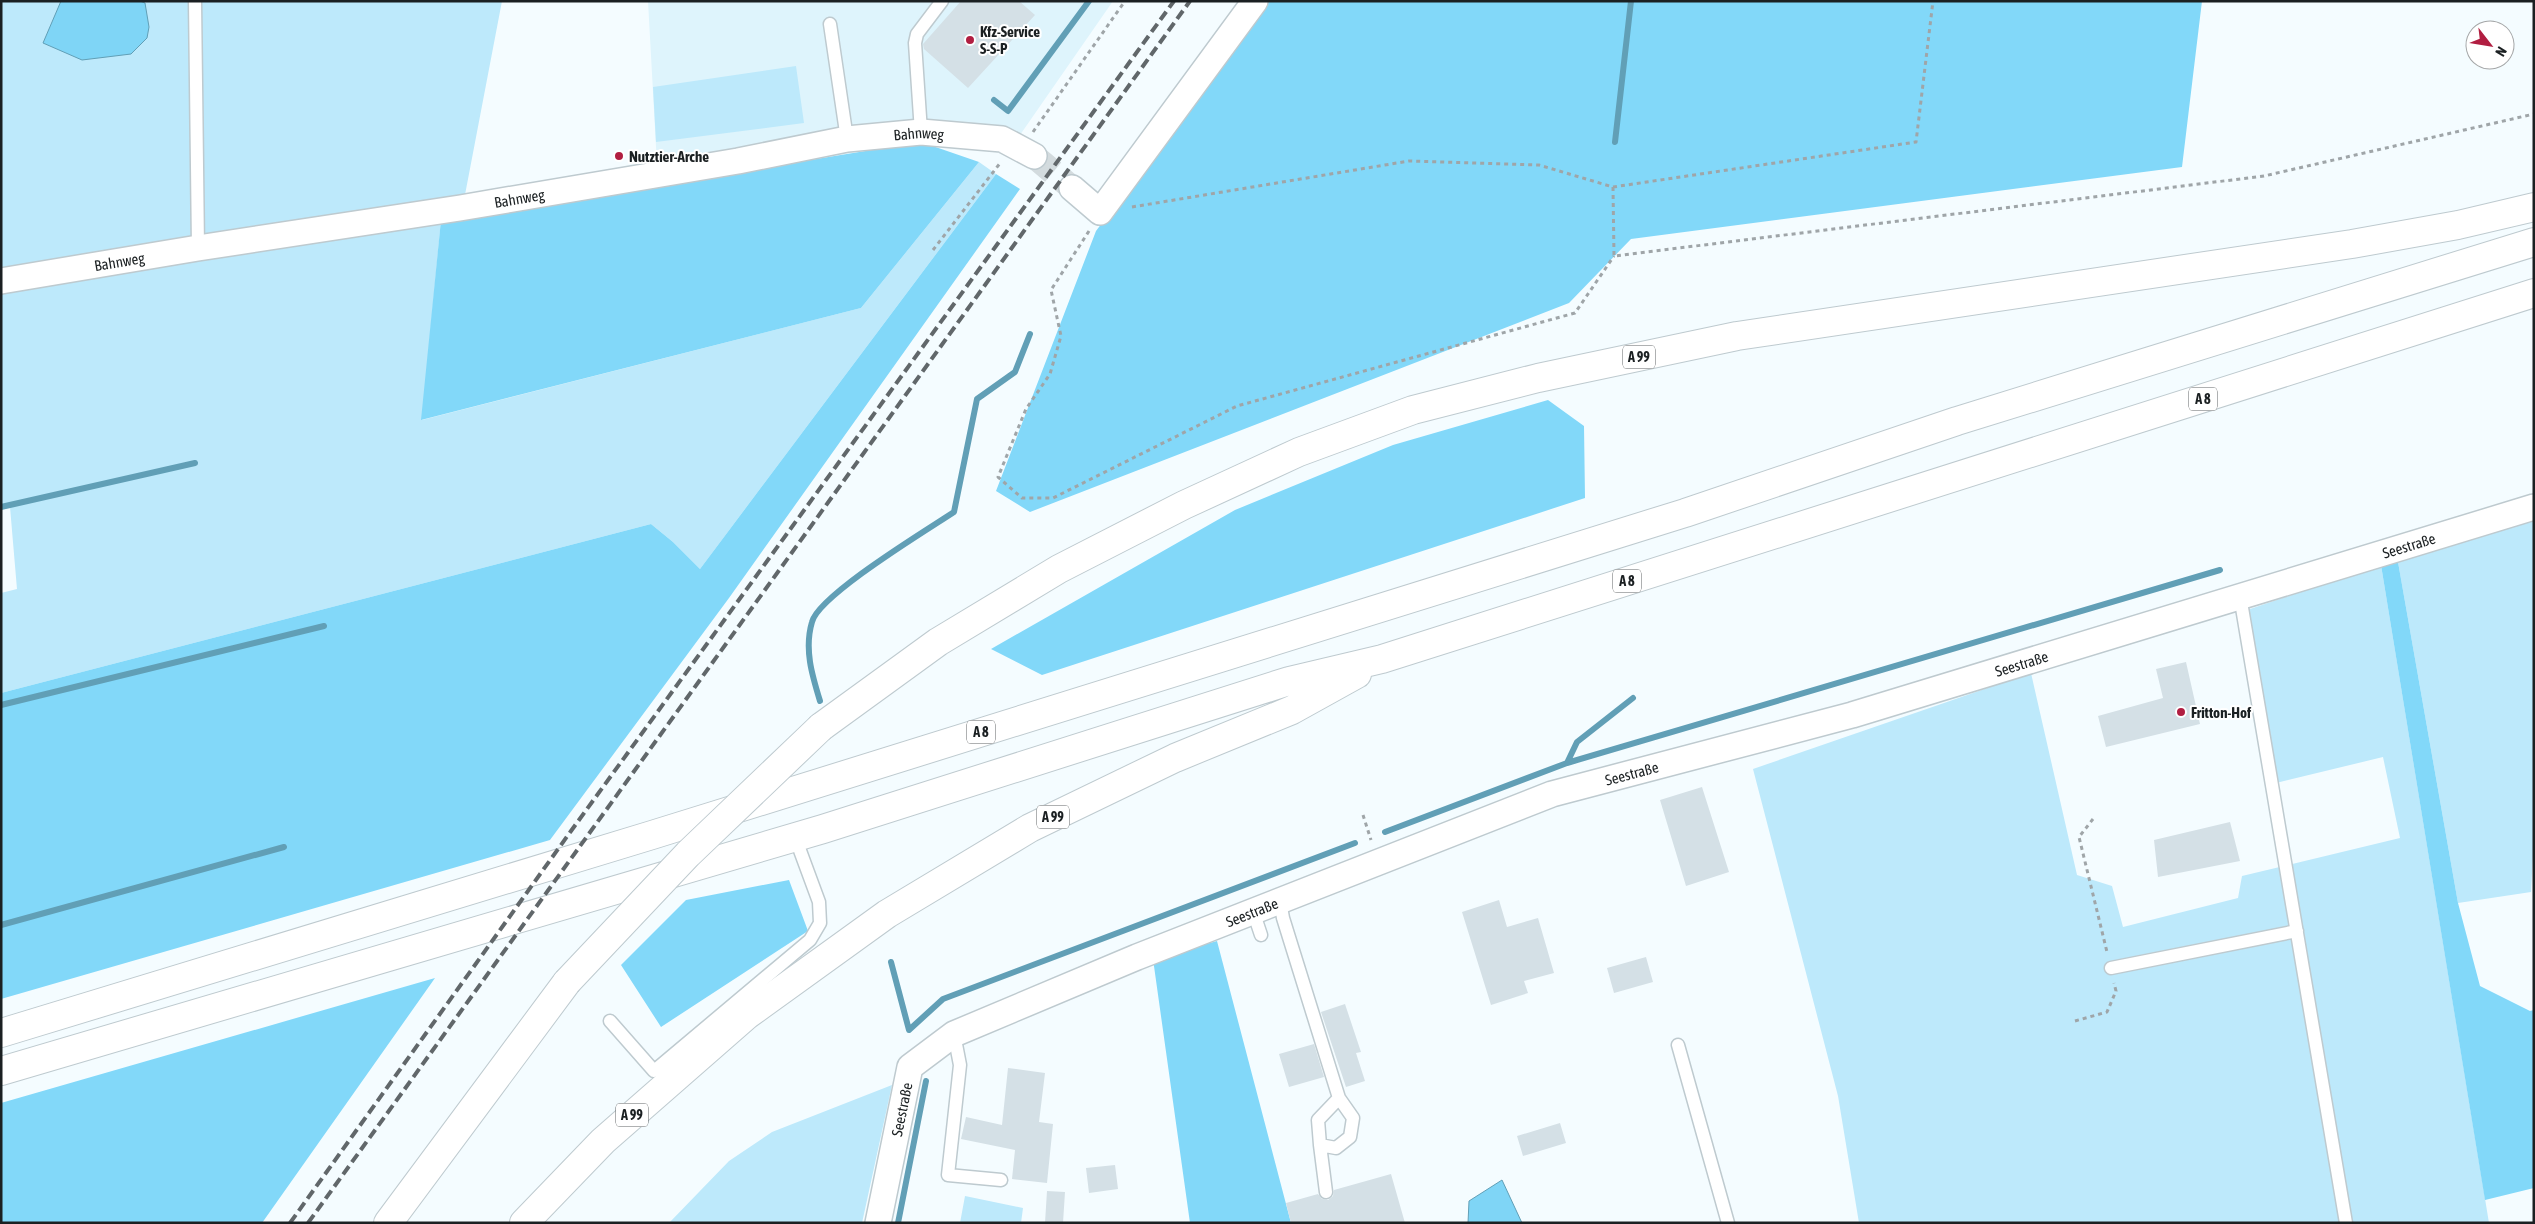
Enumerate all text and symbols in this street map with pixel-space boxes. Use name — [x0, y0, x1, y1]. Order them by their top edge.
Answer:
north arrow — [2465, 20, 2515, 70]
place label: Kfz-Service S-S-P — [980, 23, 1040, 57]
marker: Kfz-Service S-S-P — [964, 34, 976, 46]
text: N — [2492, 44, 2510, 59]
street label: Bahnweg — [893, 123, 945, 143]
place label: Nutztier-Arche — [629, 148, 709, 165]
marker: Nutztier-Arche — [613, 150, 625, 162]
street label: Bahnweg — [493, 185, 546, 211]
street label: Bahnweg — [93, 249, 146, 274]
road number: A 99 — [1623, 346, 1655, 368]
road number: A 8 — [2189, 388, 2217, 410]
street label: Seestraße — [2380, 529, 2438, 561]
road number: A 8 — [1613, 570, 1641, 592]
street label: Seestraße — [1993, 647, 2050, 679]
place label: Fritton-Hof — [2191, 704, 2252, 721]
marker: Fritton-Hof — [2175, 706, 2187, 718]
road number: A 8 — [967, 720, 995, 744]
street label: Seestraße — [1603, 758, 1660, 788]
road number: A 99 — [1037, 806, 1069, 829]
street label: Seestraße — [1223, 894, 1280, 930]
street label: Seestraße — [888, 1081, 915, 1138]
road number: A 99 — [616, 1104, 648, 1126]

